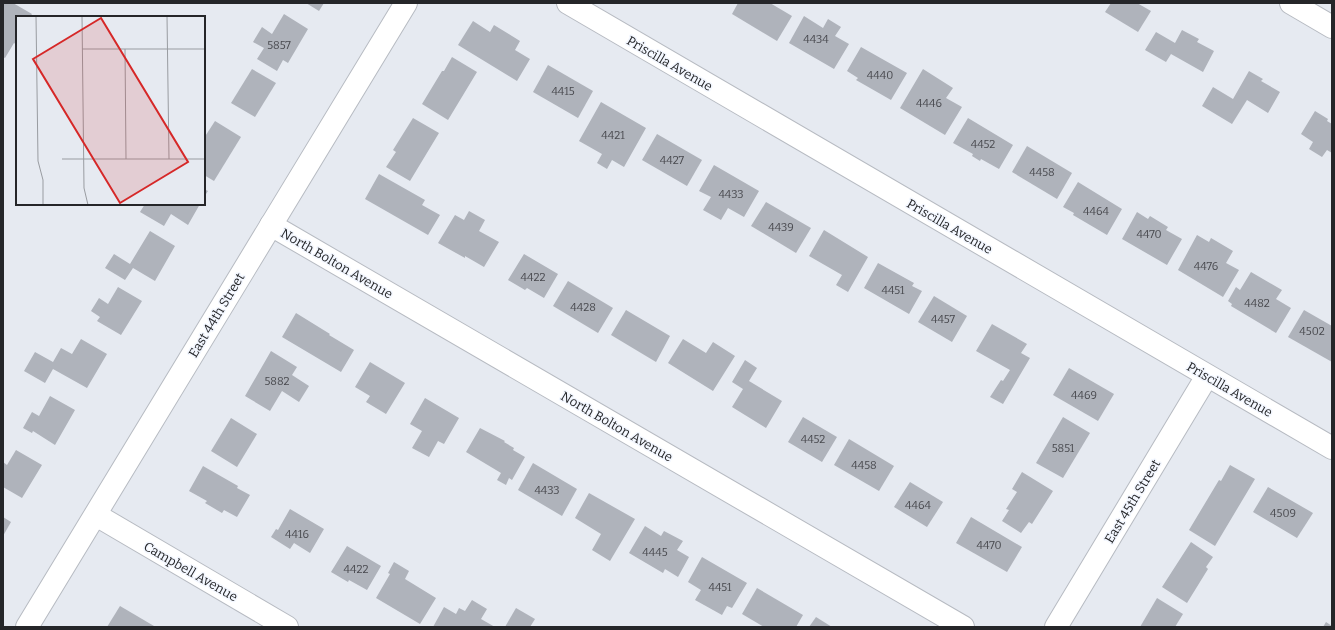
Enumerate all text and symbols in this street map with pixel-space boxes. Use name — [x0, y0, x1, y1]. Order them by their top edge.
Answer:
inset map — [16, 16, 205, 205]
street label: Priscilla Avenue — [624, 33, 715, 94]
house number: 4434 — [803, 33, 829, 46]
house number: 5857 — [267, 39, 291, 52]
house number: 4440 — [867, 69, 893, 82]
house number: 4415 — [551, 85, 575, 98]
house number: 4446 — [916, 97, 942, 110]
house number: 4421 — [601, 129, 625, 142]
house number: 4452 — [971, 138, 995, 151]
house number: 4427 — [660, 154, 685, 167]
house number: 4458 — [1029, 166, 1055, 179]
house number: 4433 — [718, 188, 744, 201]
street label: Priscilla Avenue — [904, 196, 995, 257]
house number: 4464 — [1083, 205, 1109, 218]
house number: 4439 — [768, 221, 794, 234]
street label: North Bolton Avenue — [278, 225, 395, 302]
house number: 4470 — [1136, 228, 1162, 241]
house number: 4476 — [1194, 260, 1218, 273]
street label: East 44th Street — [185, 270, 248, 360]
house number: 4422 — [521, 271, 545, 284]
house number: 4451 — [881, 284, 905, 297]
house number: 4482 — [1244, 297, 1270, 310]
house number: 4428 — [570, 301, 596, 314]
house number: 4457 — [931, 313, 956, 326]
house number: 4502 — [1299, 325, 1325, 338]
street label: Priscilla Avenue — [1184, 359, 1275, 420]
house number: 5882 — [264, 375, 290, 388]
street label: North Bolton Avenue — [558, 388, 675, 465]
house number: 4469 — [1071, 389, 1097, 402]
house number: 4452 — [801, 433, 825, 446]
house number: 5851 — [1052, 442, 1075, 455]
street label: East 45th Street — [1102, 456, 1163, 546]
house number: 4458 — [851, 459, 877, 472]
house number: 4433 — [534, 484, 560, 497]
house number: 4464 — [905, 499, 931, 512]
house number: 4509 — [1270, 507, 1296, 520]
house number: 4416 — [285, 528, 309, 541]
street label: Campbell Avenue — [141, 538, 240, 604]
house number: 4470 — [976, 539, 1002, 552]
house number: 4445 — [642, 546, 668, 559]
house number: 4422 — [344, 563, 368, 576]
house number: 4451 — [708, 581, 732, 594]

